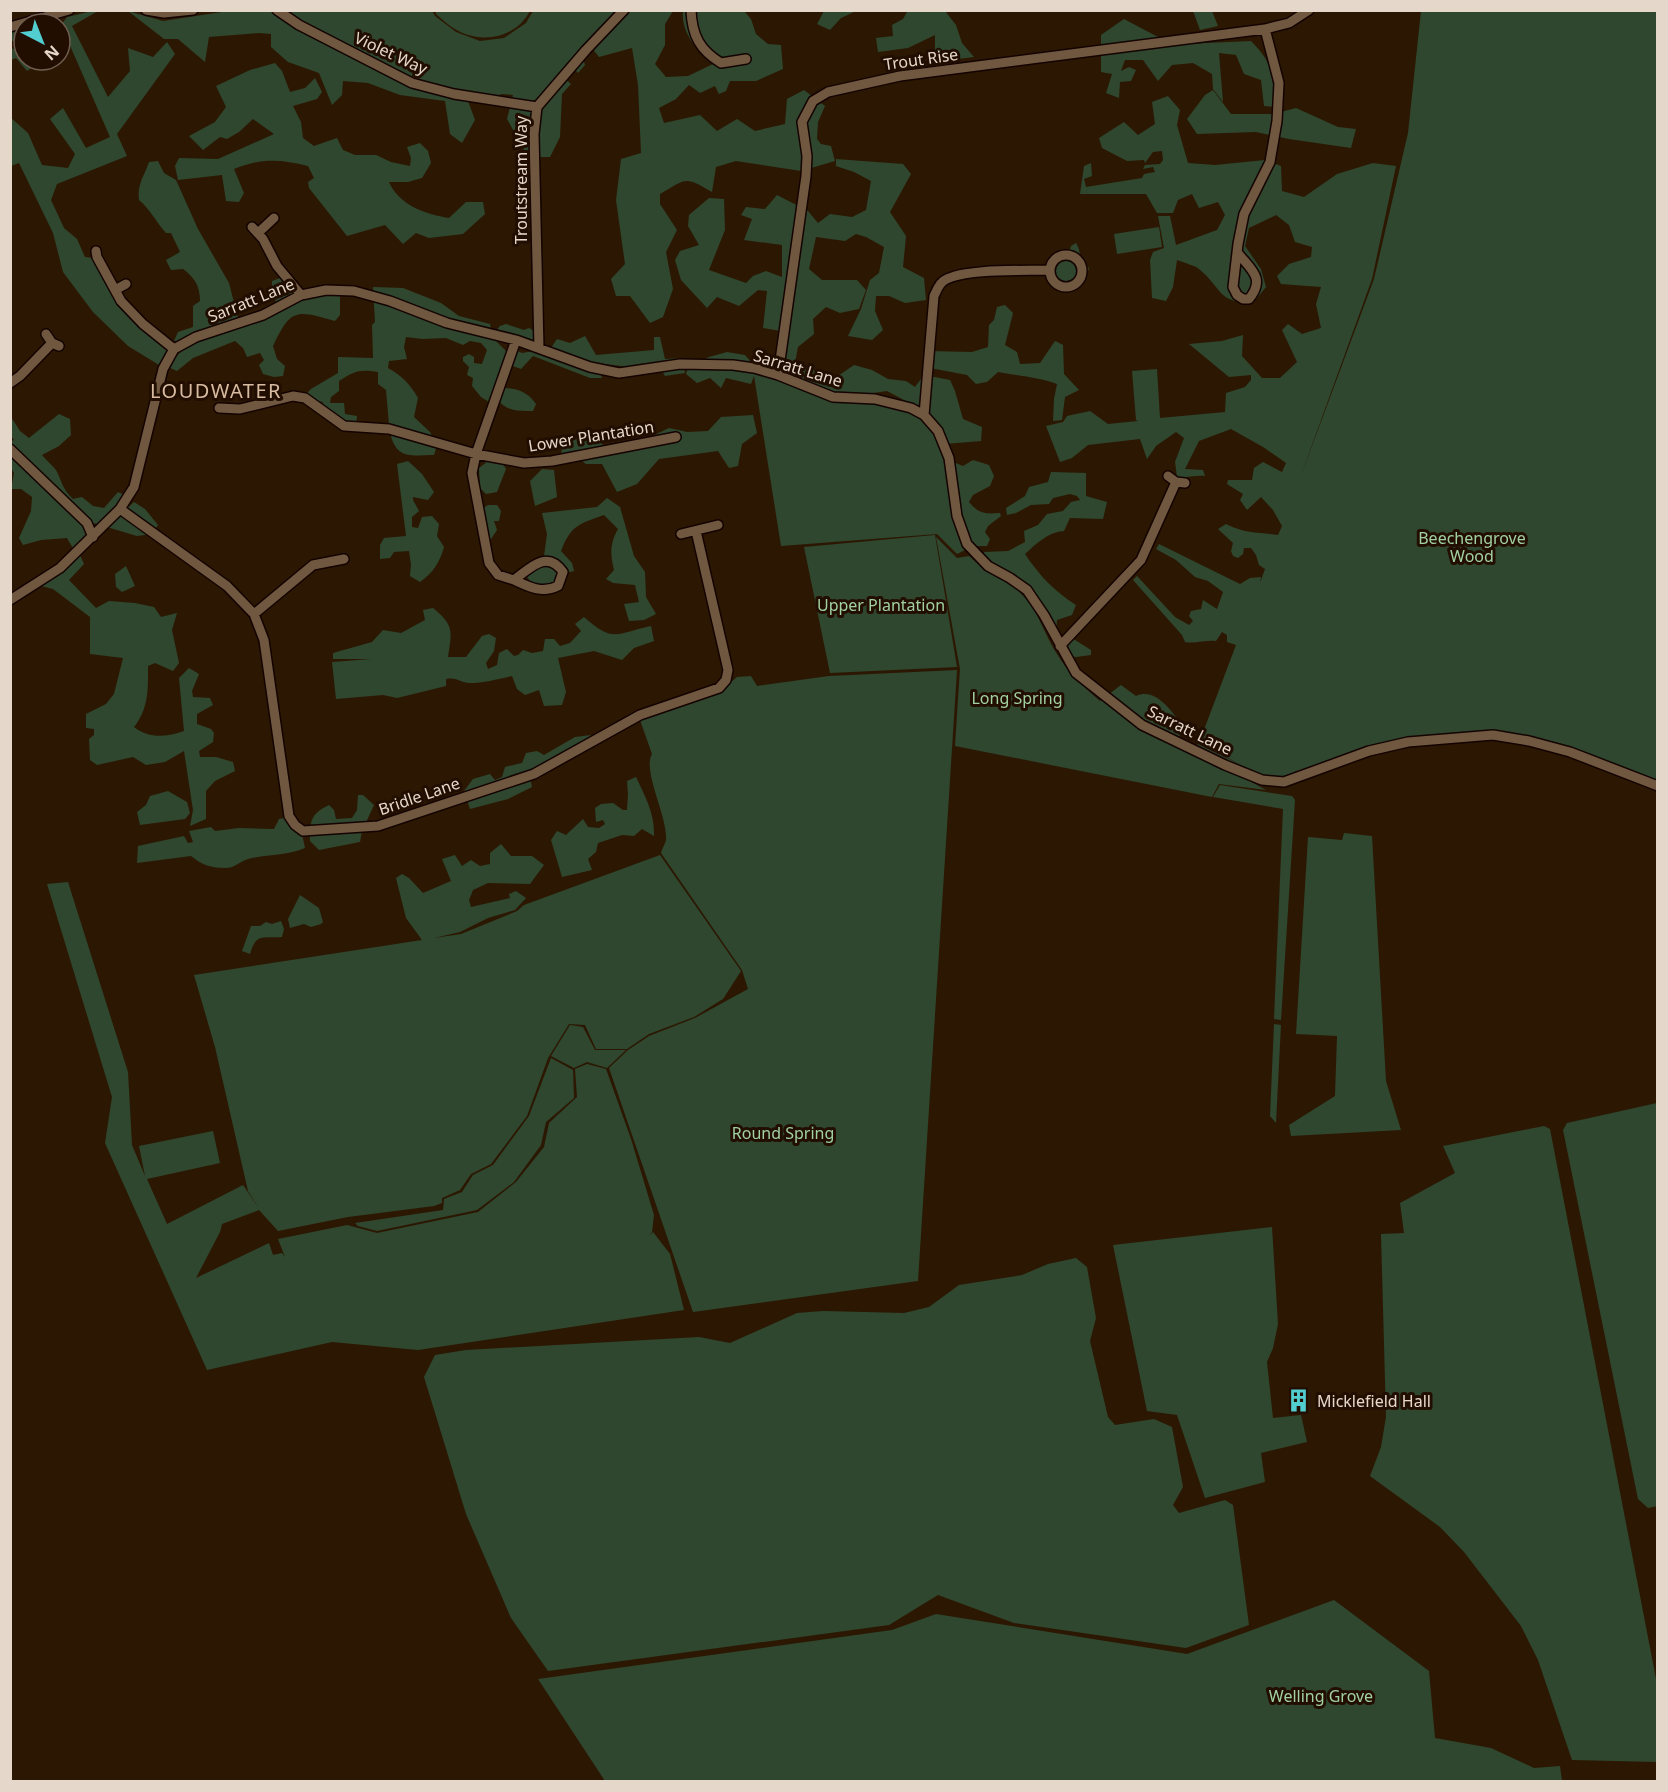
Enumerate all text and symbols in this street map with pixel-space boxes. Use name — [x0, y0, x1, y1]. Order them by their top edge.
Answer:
north arrow — [12, 12, 72, 72]
street label: Violet Way — [351, 27, 432, 80]
text: N — [40, 41, 64, 66]
street label: Trout Rise — [883, 43, 959, 75]
street label: Troutstream Way — [510, 115, 532, 244]
street label: Sarratt Lane — [204, 273, 298, 327]
street label: Sarratt Lane — [751, 344, 845, 392]
district label: LOUDWATER — [150, 377, 282, 404]
street label: Lower Plantation — [527, 415, 655, 457]
park label: Beechengrove Wood — [1418, 527, 1526, 567]
park label: Upper Plantation — [817, 594, 945, 616]
park label: Long Spring — [971, 687, 1063, 709]
street label: Sarratt Lane — [1144, 700, 1236, 760]
street label: Bridle Lane — [375, 772, 463, 820]
park label: Round Spring — [732, 1122, 834, 1144]
building icon: Micklefield Hall — [1286, 1388, 1312, 1414]
place label: Micklefield Hall — [1317, 1390, 1431, 1412]
park label: Welling Grove — [1269, 1685, 1373, 1707]

